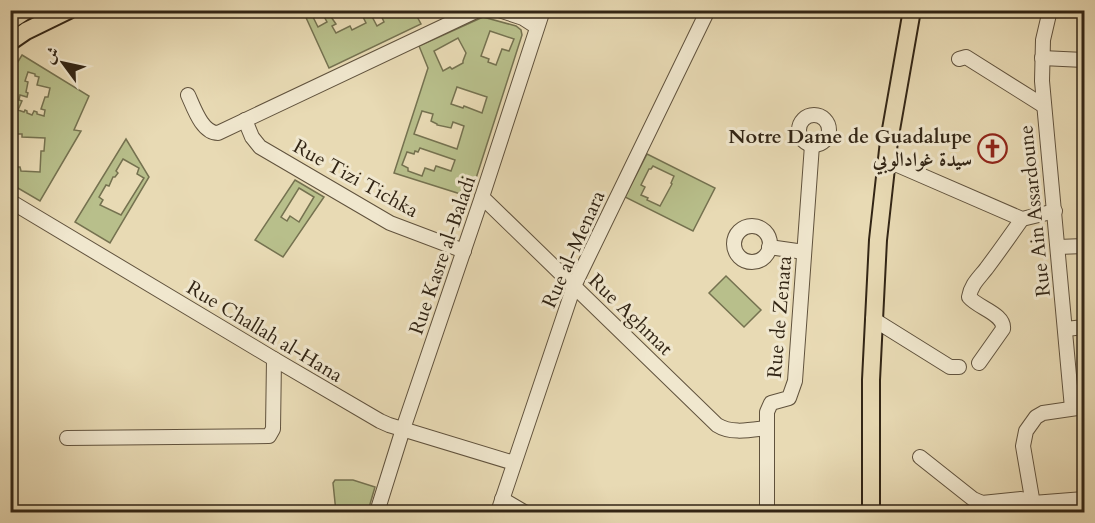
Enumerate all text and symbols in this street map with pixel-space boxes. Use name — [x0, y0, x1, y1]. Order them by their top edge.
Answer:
north arrow — [33, 33, 93, 93]
text: ش — [38, 43, 65, 68]
place label: Notre Dame de Guadalupe سيدة غوادالوبي — [728, 123, 972, 175]
street label: Rue Ain Assardoune — [1012, 124, 1057, 298]
church icon: Notre Dame de Guadalupe سيدة غوادالوبي — [977, 132, 1009, 164]
street label: Rue Tizi Tichka — [288, 133, 424, 224]
street label: Rue Kasre al-Baladi — [403, 172, 482, 338]
street label: Rue al-Menara — [536, 186, 612, 312]
street label: Rue de Zenata — [761, 254, 798, 379]
street label: Rue Aghmat — [583, 267, 679, 362]
street label: Rue Challah al-Hana — [182, 274, 348, 389]

